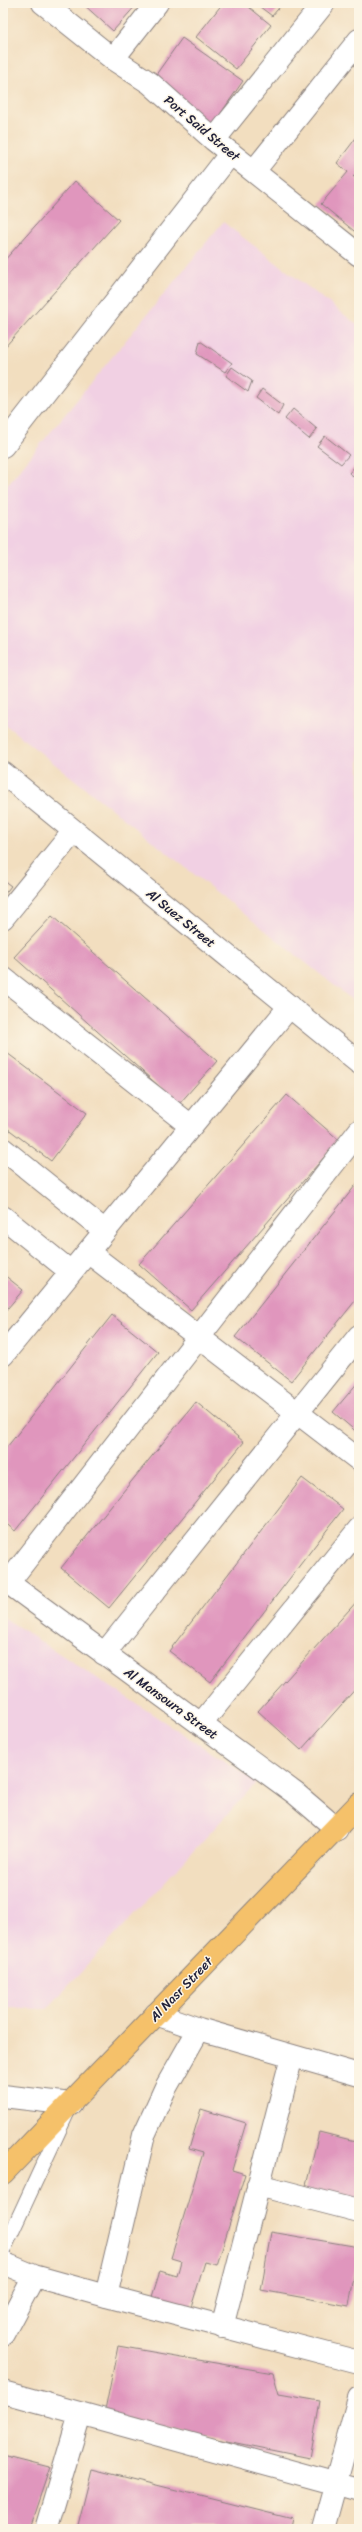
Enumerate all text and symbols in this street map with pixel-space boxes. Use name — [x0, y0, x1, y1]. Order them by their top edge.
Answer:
street label: Port Said Street — [159, 89, 246, 167]
street label: Al Suez Street — [140, 882, 221, 954]
street label: Al Mansoura Street — [118, 1660, 223, 1745]
street label: Al Nasr Street — [143, 1950, 219, 2028]

